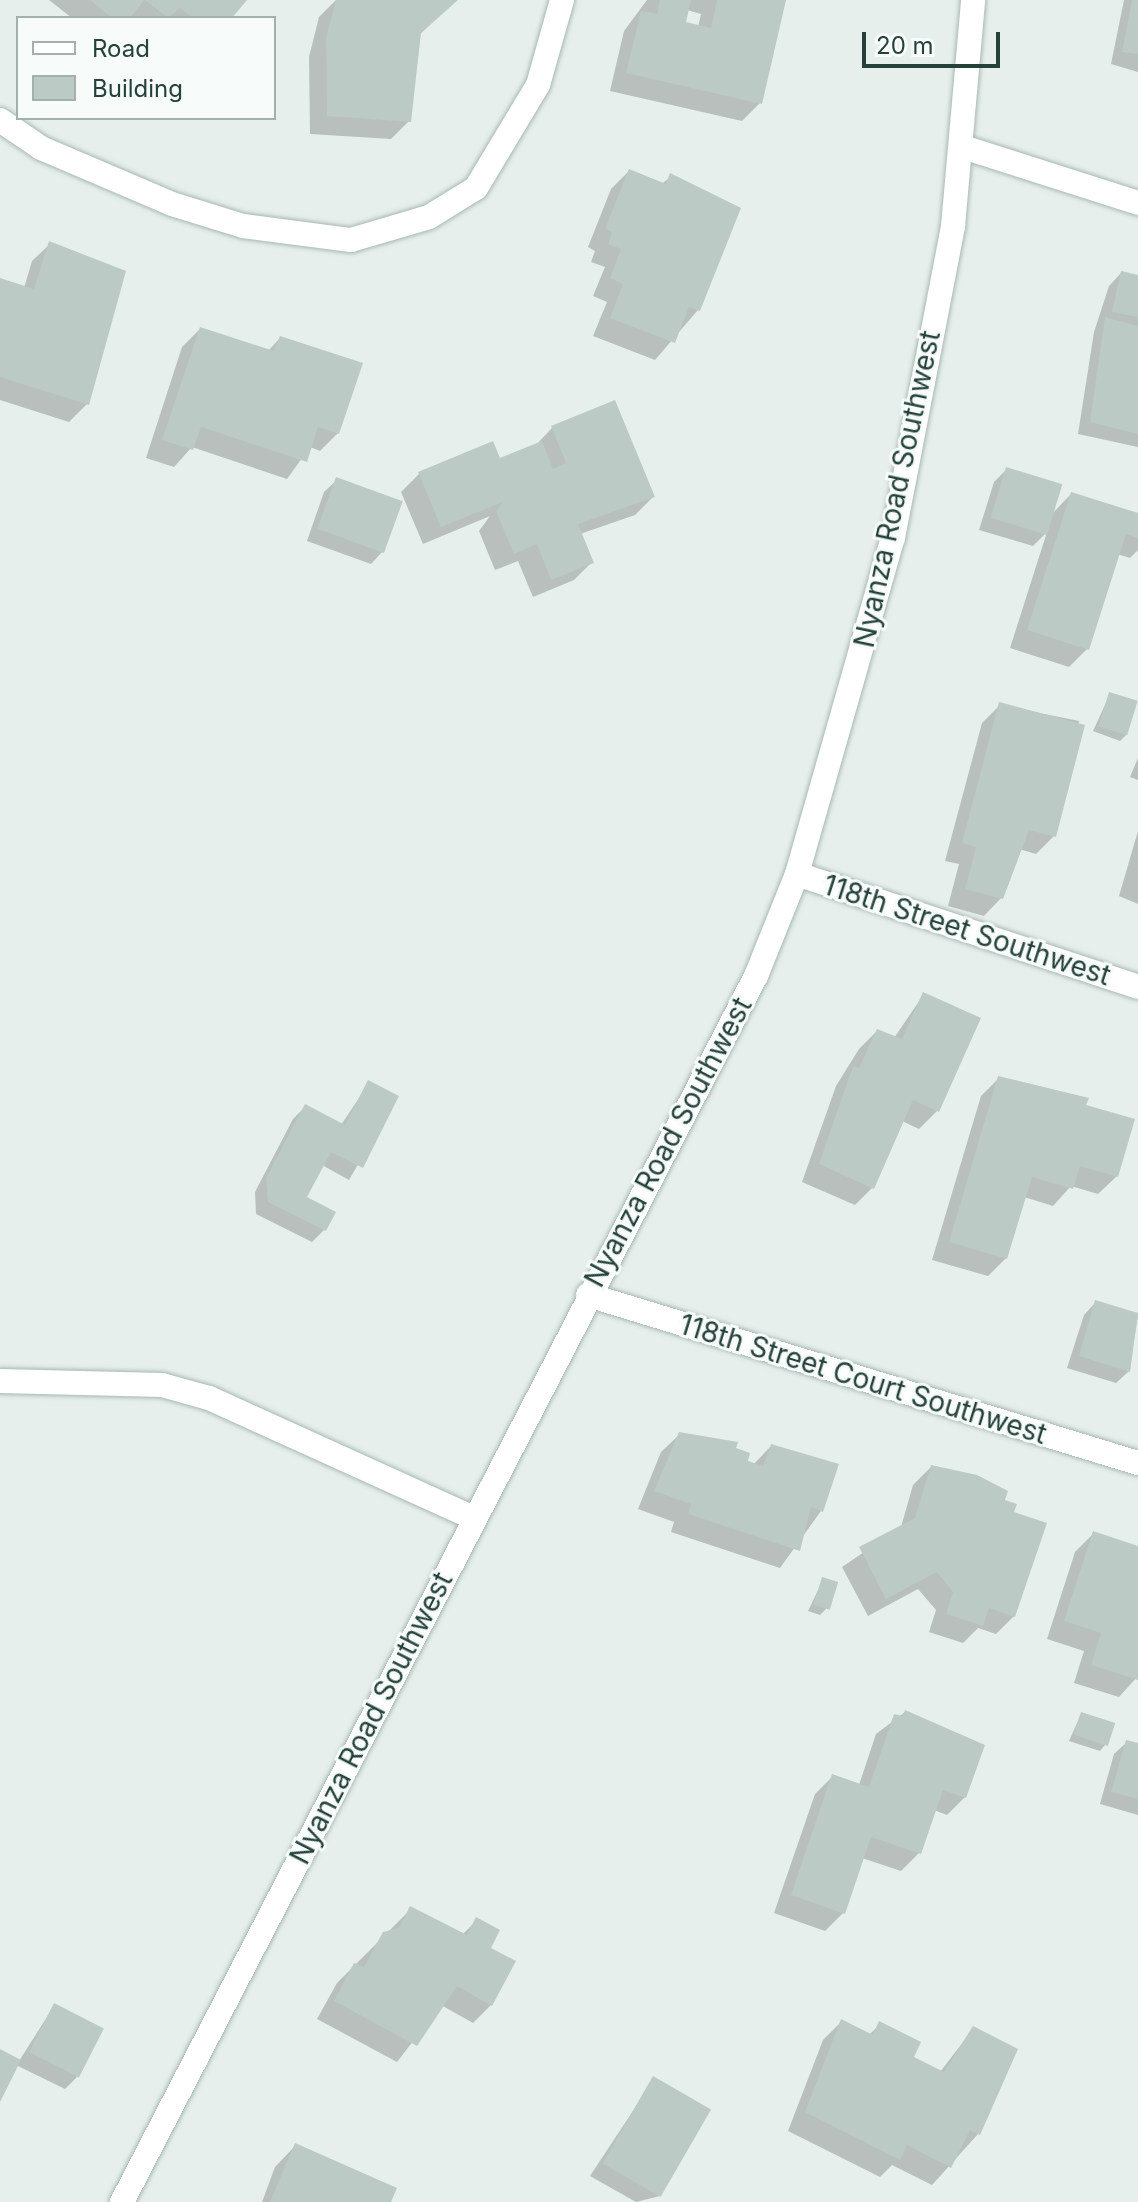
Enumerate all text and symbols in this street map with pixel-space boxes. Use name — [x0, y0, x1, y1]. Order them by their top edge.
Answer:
legend — [16, 16, 276, 120]
scale bar — [866, 16, 1004, 66]
text: 20 m — [876, 31, 934, 60]
text: Road — [92, 34, 150, 63]
text: Building — [92, 74, 183, 103]
street label: Nyanza Road Southwest — [847, 327, 947, 651]
street label: 118th Street Southwest — [819, 868, 1115, 992]
street label: Nyanza Road Southwest — [577, 991, 759, 1293]
street label: 118th Street Court Southwest — [675, 1307, 1051, 1451]
street label: Nyanza Road Southwest — [283, 1566, 459, 1870]

